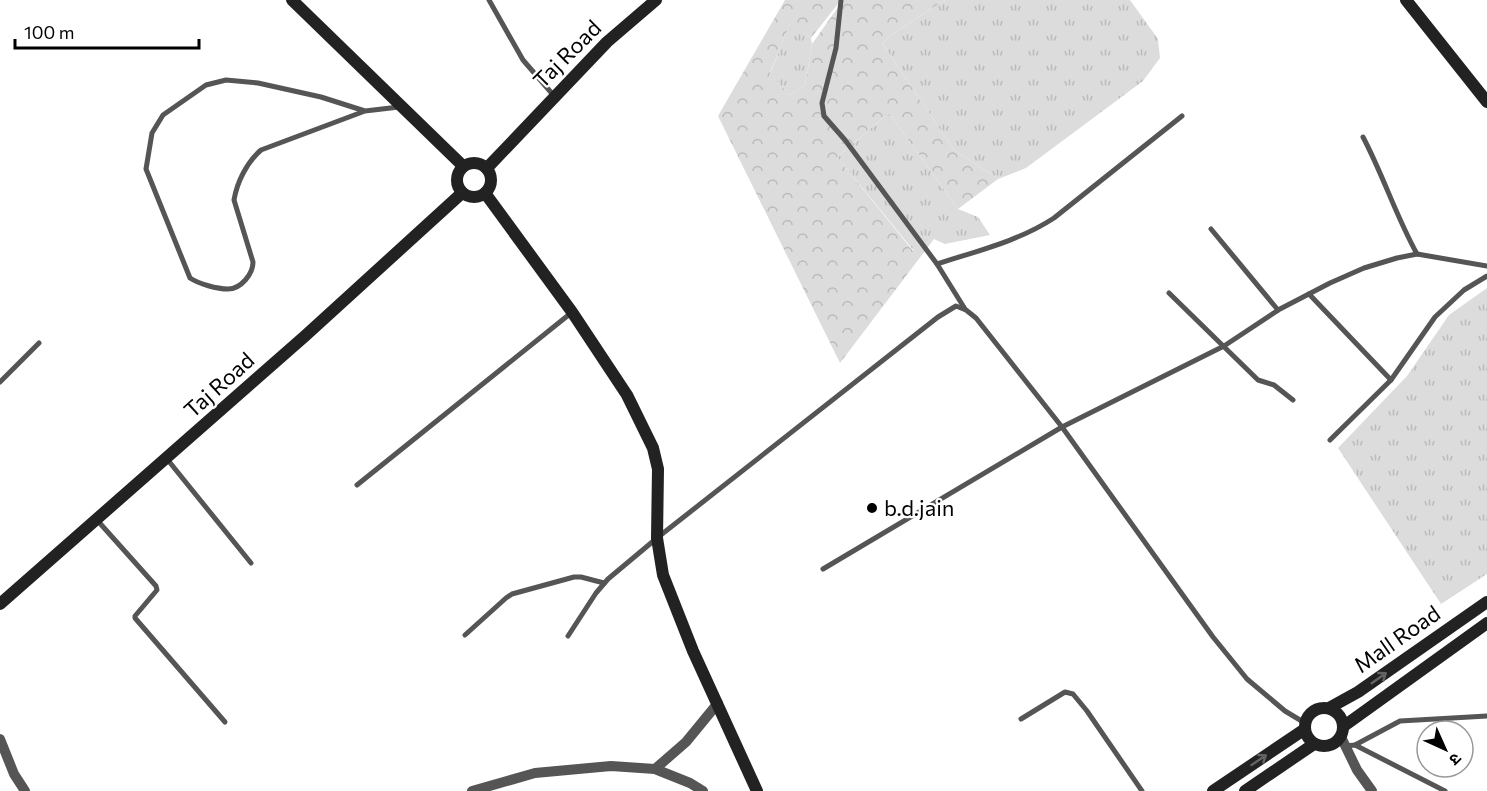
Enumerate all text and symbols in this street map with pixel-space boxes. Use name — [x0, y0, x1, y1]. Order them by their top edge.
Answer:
scale bar — [15, 12, 200, 50]
street label: Taj Road — [527, 14, 606, 93]
text: 100 m — [24, 21, 74, 43]
street label: Taj Road — [178, 346, 259, 423]
place label: b.d.jain — [884, 494, 954, 521]
marker: b.d.jain — [865, 501, 879, 515]
street label: Mall Road — [1348, 599, 1445, 678]
one-way arrow — [1371, 672, 1387, 684]
north arrow — [1415, 719, 1475, 779]
text: उ — [1445, 750, 1466, 770]
one-way arrow — [1250, 754, 1266, 766]

